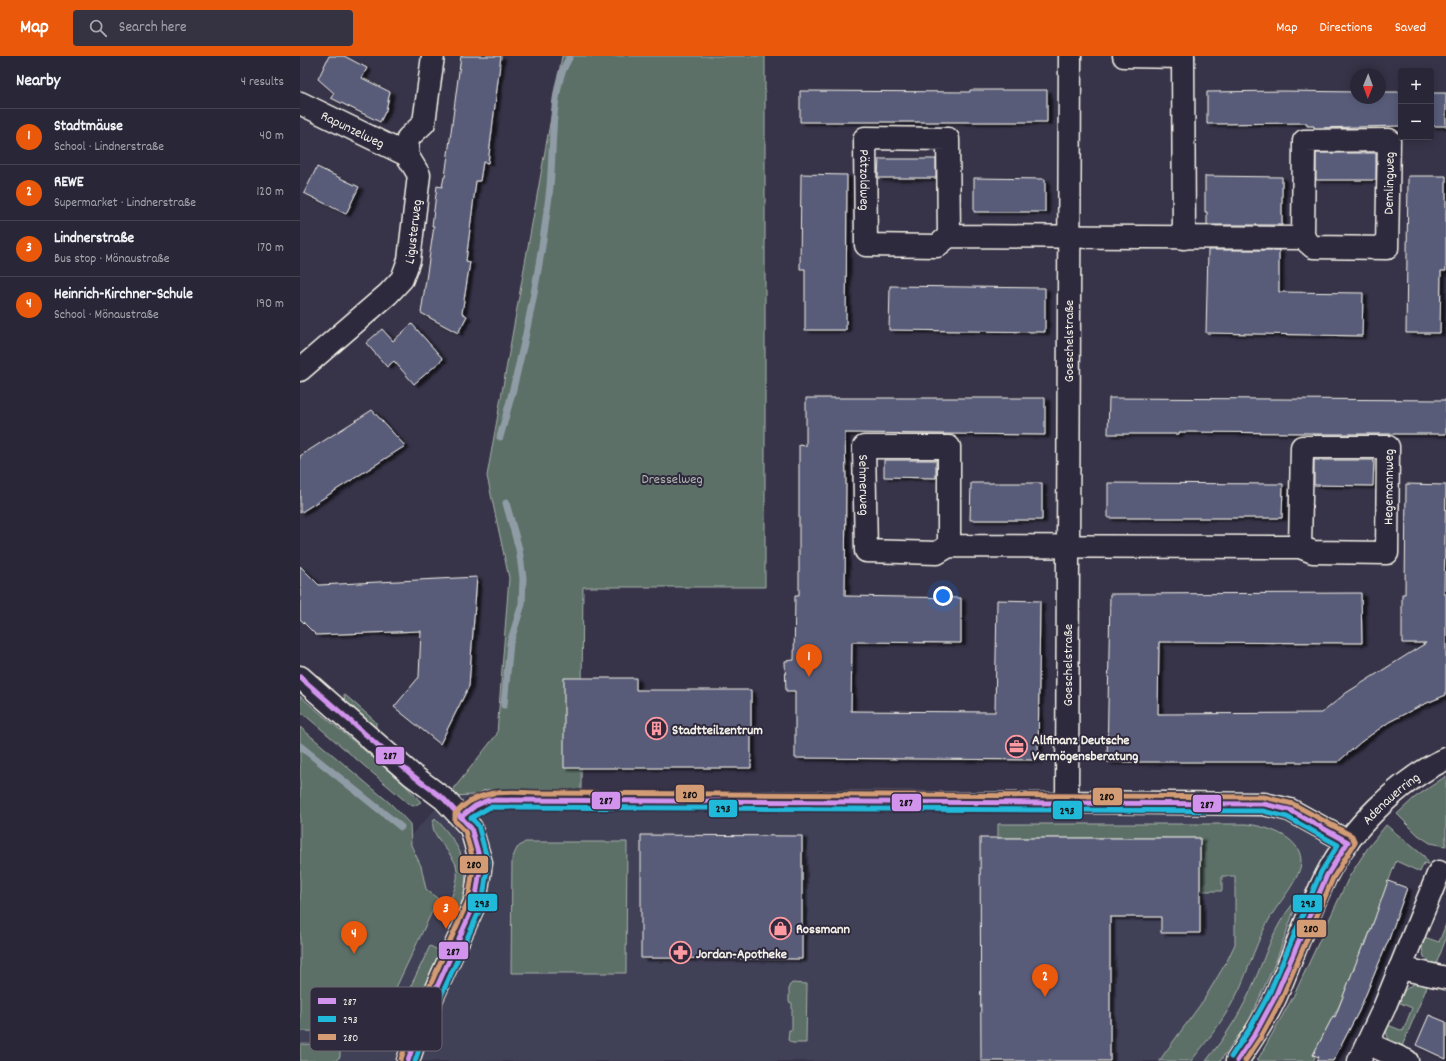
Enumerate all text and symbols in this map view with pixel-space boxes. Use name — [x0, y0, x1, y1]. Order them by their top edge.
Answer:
search box — [73, 10, 353, 46]
text: Map — [20, 15, 49, 42]
icon: search — [87, 17, 109, 39]
text: Search here — [119, 17, 187, 39]
text: Map — [1276, 18, 1298, 38]
text: Directions — [1320, 18, 1373, 38]
text: Saved — [1395, 18, 1426, 38]
north arrow — [1350, 68, 1386, 104]
map controls — [1398, 68, 1434, 140]
button: + — [1398, 68, 1434, 104]
text: Nearby — [16, 70, 60, 94]
text: 4 results — [241, 73, 284, 92]
button: − — [1398, 104, 1434, 140]
street label: Rapunzelweg — [317, 107, 387, 155]
text: Stadtmäuse — [54, 116, 123, 138]
text: 1 — [28, 127, 30, 146]
text: 40 m — [260, 127, 284, 146]
text: School · Lindnerstraße — [54, 138, 164, 157]
street label: Pätzoldweg — [853, 149, 874, 211]
street label: Demlingweg — [1380, 152, 1401, 215]
text: REWE — [54, 172, 84, 194]
text: 2 — [26, 183, 32, 202]
text: 120 m — [256, 183, 284, 202]
text: Supermarket · Lindnerstraße — [54, 194, 196, 213]
street label: Ligusterweg — [400, 198, 428, 267]
text: Lindnerstraße — [54, 228, 134, 250]
text: 3 — [26, 239, 32, 258]
text: 170 m — [257, 239, 284, 258]
text: Bus stop · Mönaustraße — [54, 250, 169, 269]
text: Heinrich-Kirchner-Schule — [54, 284, 193, 306]
text: 4 — [26, 295, 32, 314]
text: 190 m — [256, 295, 284, 314]
street label: Goeschelstraße — [1060, 300, 1080, 382]
text: School · Mönaustraße — [54, 306, 159, 325]
street label: Hegemannweg — [1379, 449, 1400, 525]
street label: Sehmerweg — [852, 454, 873, 516]
park label: Dresselweg — [641, 470, 703, 490]
your location — [933, 586, 953, 606]
street label: Goeschelstraße — [1059, 624, 1079, 706]
pin: 1 — [796, 644, 822, 677]
building icon: Stadtteilzentrum — [644, 716, 670, 742]
place label: Stadtteilzentrum — [672, 721, 763, 741]
place label: Allfinanz Deutsche Vermögensberatung — [1032, 731, 1138, 767]
office icon: Allfinanz Deutsche Vermögensberatung — [1003, 734, 1029, 760]
line badge: 287 — [375, 746, 405, 765]
text: 287 — [383, 749, 397, 765]
street label: Adenauerring — [1358, 768, 1425, 830]
line badge: 280 — [675, 784, 705, 803]
line badge: 280 — [1092, 787, 1123, 806]
text: 280 — [682, 788, 698, 804]
text: 280 — [1099, 790, 1115, 806]
line badge: 287 — [591, 791, 621, 810]
line badge: 287 — [891, 793, 922, 812]
text: 287 — [599, 794, 613, 810]
line badge: 287 — [1192, 794, 1222, 813]
text: 287 — [899, 796, 913, 812]
text: 287 — [1200, 798, 1214, 814]
line badge: 293 — [708, 799, 738, 818]
line badge: 293 — [1052, 800, 1083, 820]
text: 293 — [716, 802, 730, 818]
text: 293 — [1060, 804, 1074, 820]
line badge: 280 — [459, 855, 489, 874]
text: 280 — [466, 858, 482, 874]
line badge: 293 — [467, 893, 498, 912]
line badge: 293 — [1292, 894, 1323, 913]
pin: 3 — [433, 896, 459, 929]
text: 293 — [475, 897, 489, 913]
text: 293 — [1301, 897, 1315, 913]
shop icon: Rossmann — [768, 915, 794, 941]
line badge: 280 — [1296, 919, 1327, 938]
place label: Rossmann — [796, 920, 850, 940]
pin: 4 — [341, 921, 367, 954]
text: 280 — [1303, 922, 1319, 938]
pharmacy icon: Jordan-Apotheke — [667, 940, 693, 966]
line badge: 287 — [438, 941, 469, 960]
text: 287 — [446, 945, 460, 961]
place label: Jordan-Apotheke — [696, 945, 787, 965]
pin: 2 — [1032, 964, 1058, 997]
legend — [310, 987, 442, 1051]
text: 287 — [343, 995, 356, 1011]
text: 293 — [343, 1013, 358, 1029]
text: 280 — [343, 1031, 358, 1047]

